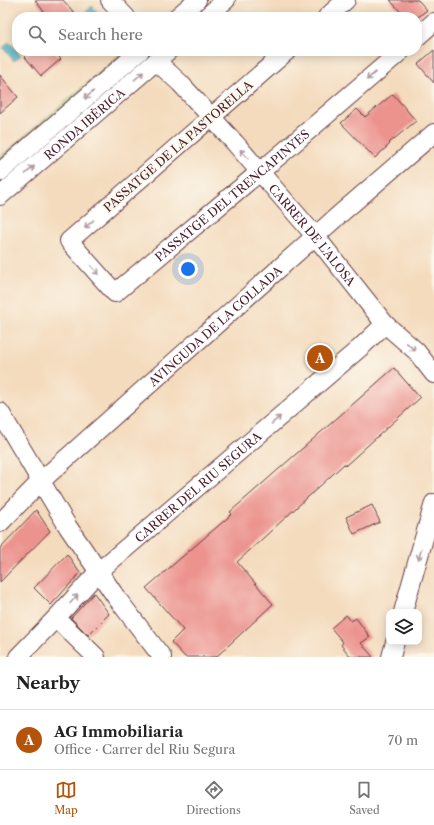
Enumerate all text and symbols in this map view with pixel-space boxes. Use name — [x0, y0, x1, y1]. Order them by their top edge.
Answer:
search box — [12, 12, 422, 56]
icon: search — [26, 23, 48, 45]
text: Search here — [58, 25, 143, 44]
one-way arrow — [133, 72, 144, 81]
one-way arrow — [366, 72, 376, 81]
street label: PASSATGE DE LA PASTORELLA — [100, 76, 257, 215]
street label: RONDA IBÈRICA — [41, 84, 128, 162]
one-way arrow — [84, 90, 95, 99]
street label: PASSATGE DEL TRENCAPINYES — [151, 126, 312, 264]
one-way arrow — [240, 148, 249, 159]
one-way arrow — [24, 166, 35, 175]
street label: CARRER DE L'ALOSA — [266, 181, 360, 290]
one-way arrow — [84, 219, 94, 228]
your location — [178, 259, 198, 279]
street label: AVINGUDA DE LA COLLADA — [145, 261, 286, 390]
one-way arrow — [90, 265, 99, 276]
pin: A — [307, 343, 333, 373]
one-way arrow — [406, 343, 416, 352]
one-way arrow — [271, 415, 281, 424]
street label: CARRER DEL RIU SEGURA — [131, 428, 265, 545]
one-way arrow — [415, 548, 423, 561]
one-way arrow — [69, 594, 79, 604]
map controls — [386, 609, 422, 645]
button: layers — [386, 609, 422, 645]
text: Nearby — [16, 673, 80, 693]
text: AG Immobiliaria — [54, 722, 183, 741]
text: A — [24, 732, 34, 748]
text: 70 m — [388, 732, 418, 748]
text: Office · Carrer del Riu Segura — [54, 741, 235, 757]
tab: Map — [54, 779, 78, 817]
tab: Directions — [186, 779, 241, 817]
tab: Saved — [349, 779, 380, 817]

